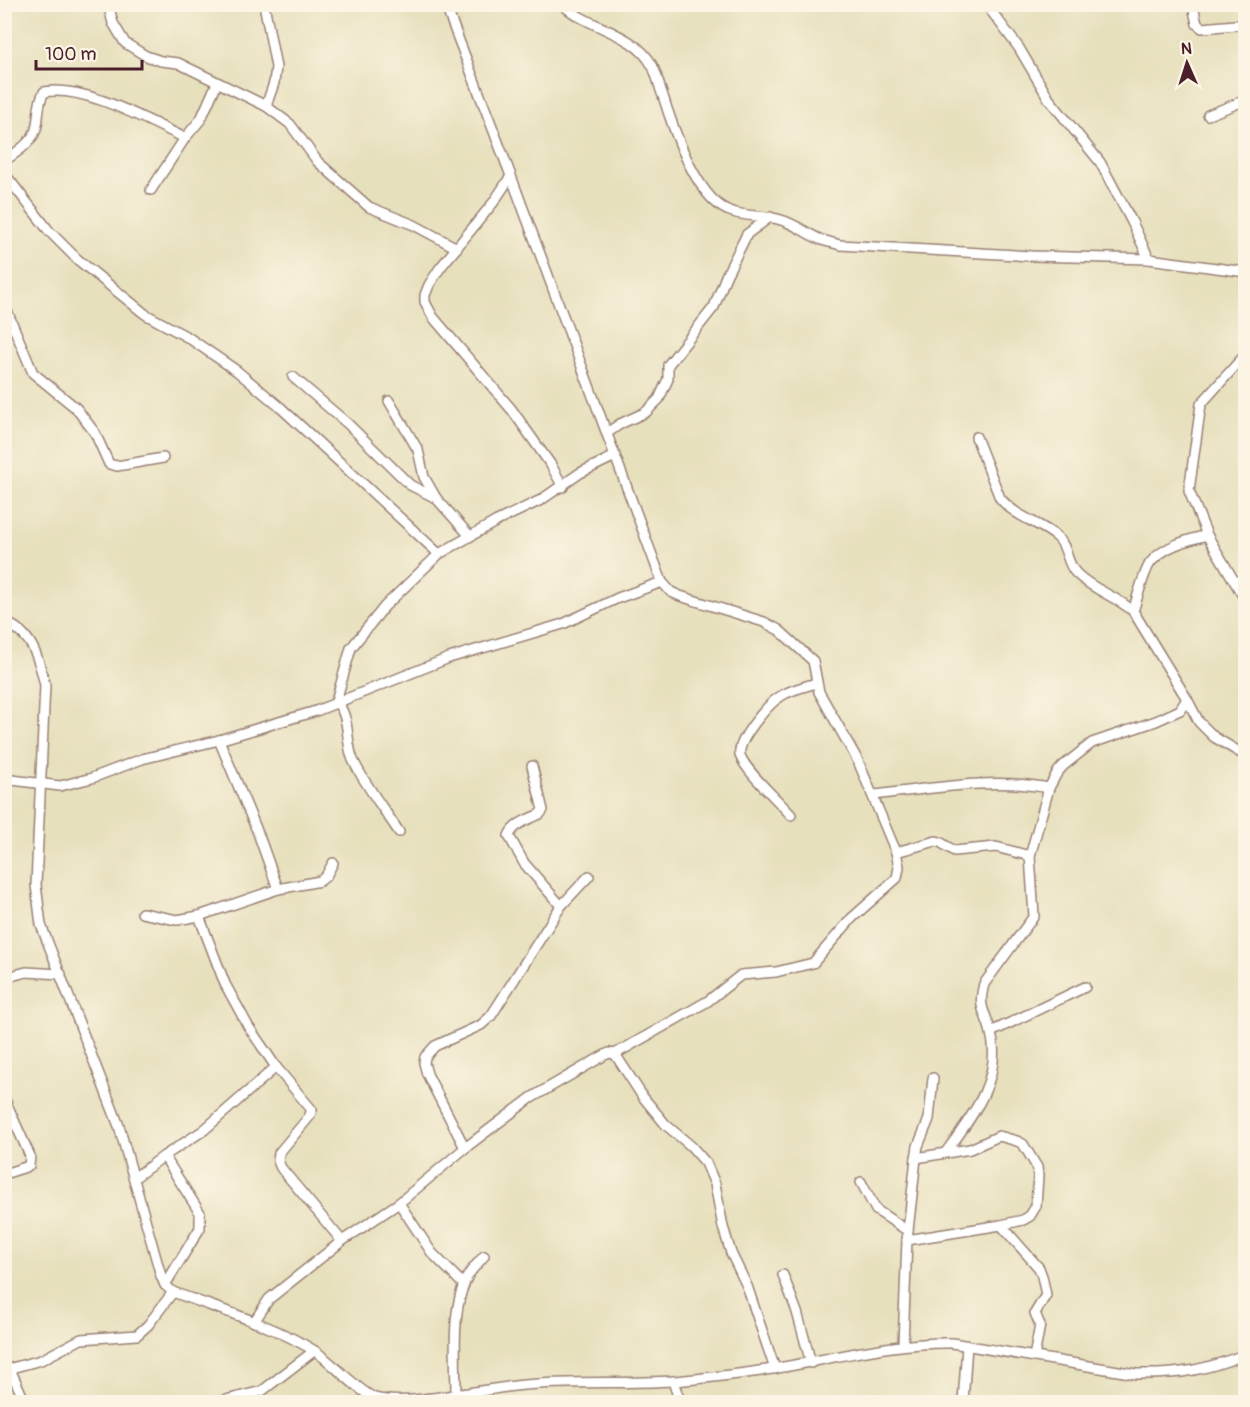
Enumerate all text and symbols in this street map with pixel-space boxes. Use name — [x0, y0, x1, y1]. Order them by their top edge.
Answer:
scale bar — [36, 33, 142, 71]
north arrow — [1157, 33, 1217, 93]
text: N — [1180, 39, 1192, 59]
text: 100 m — [45, 43, 97, 66]

